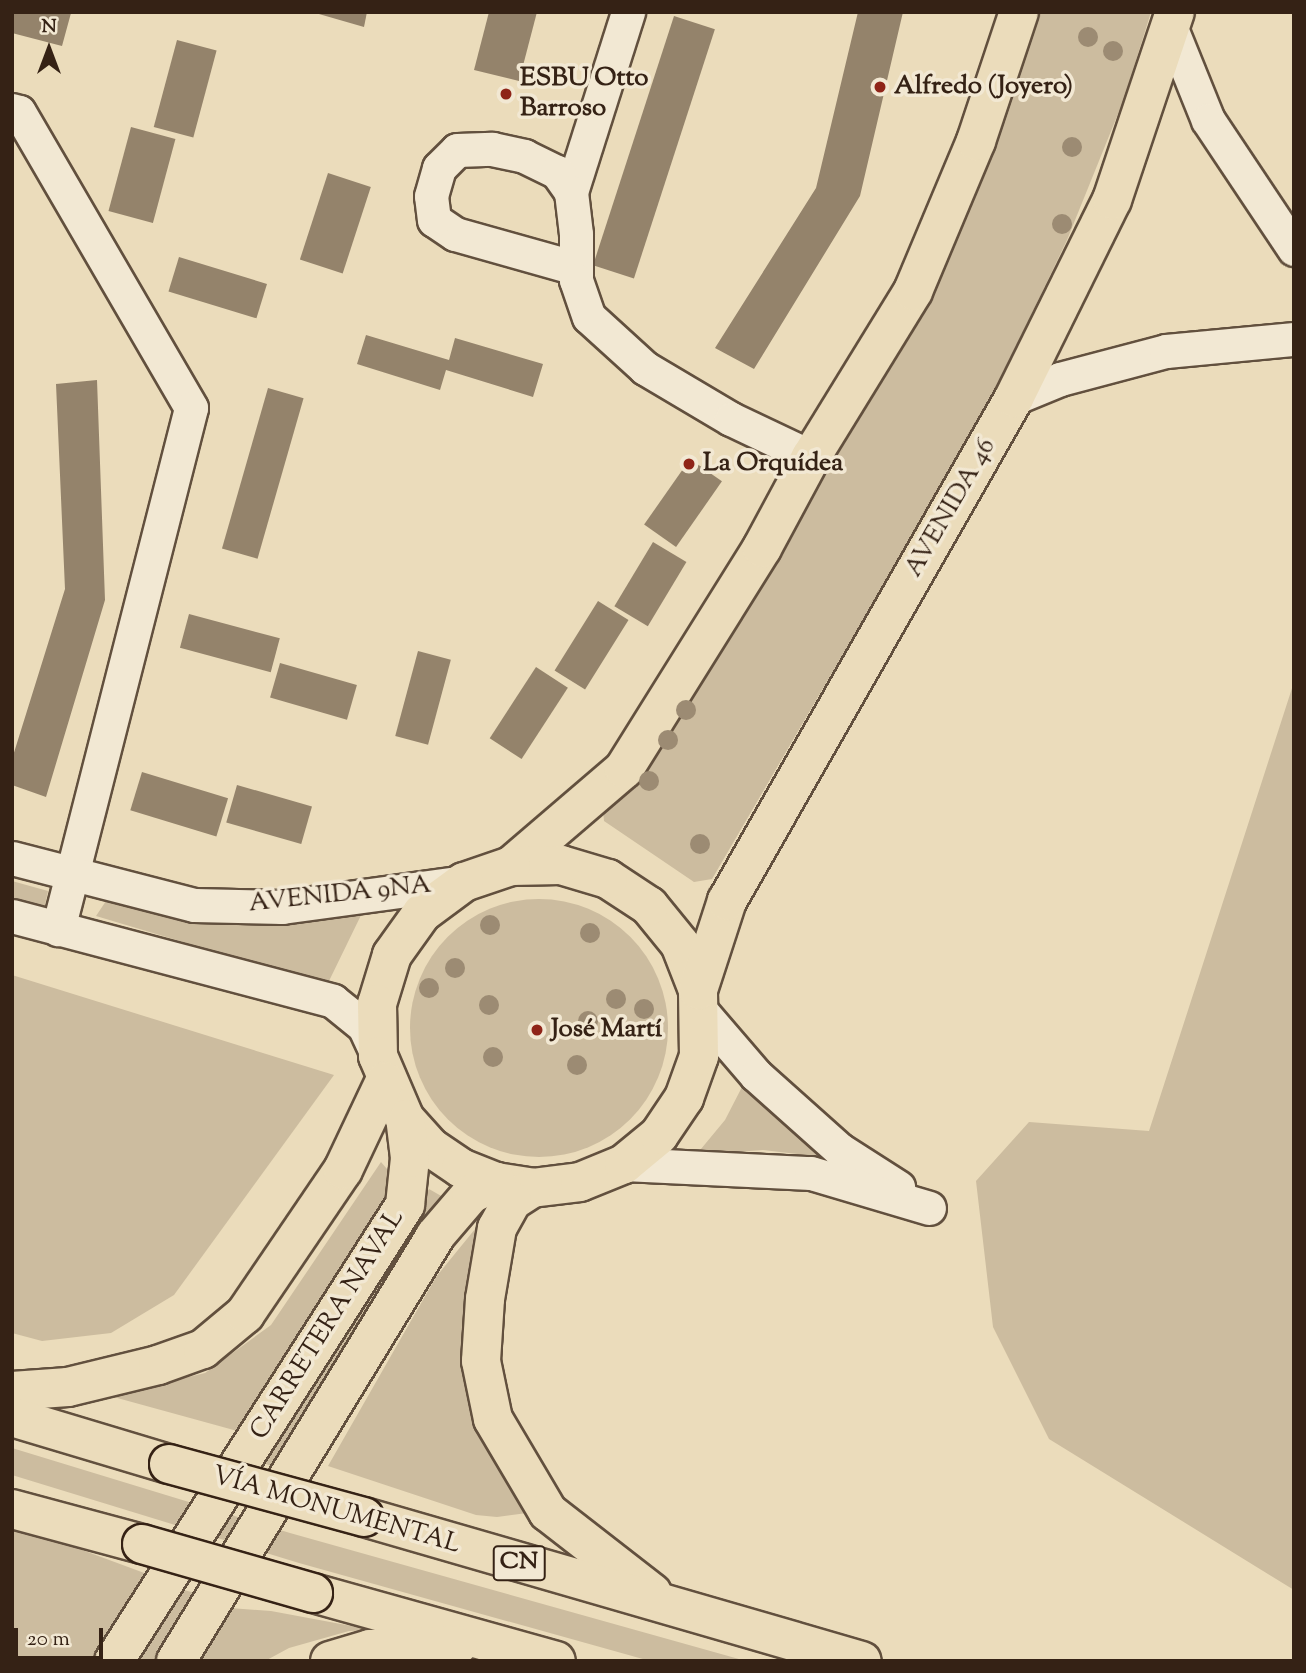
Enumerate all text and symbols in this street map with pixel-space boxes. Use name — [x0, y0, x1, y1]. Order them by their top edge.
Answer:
north arrow — [14, 14, 84, 84]
text: N — [41, 14, 57, 41]
place label: ESBU Otto Barroso — [520, 63, 648, 124]
place label: Alfredo (Joyero) — [894, 71, 1073, 103]
marker: Alfredo (Joyero) — [872, 79, 888, 95]
marker: ESBU Otto Barroso — [498, 86, 514, 102]
street label: AVENIDA 46 — [899, 433, 1003, 583]
place label: La Orquídea — [703, 448, 843, 480]
marker: La Orquídea — [681, 456, 697, 472]
street label: AVENIDA 9NA — [247, 870, 433, 920]
place label: José Martí — [551, 1014, 662, 1046]
marker: José Martí — [529, 1022, 545, 1038]
street label: CARRETERA NAVAL — [245, 1204, 411, 1446]
street label: VÍA MONUMENTAL — [208, 1461, 464, 1561]
road number: CN — [491, 1542, 547, 1583]
scale bar — [18, 1614, 107, 1658]
text: 20 m — [27, 1625, 70, 1655]

